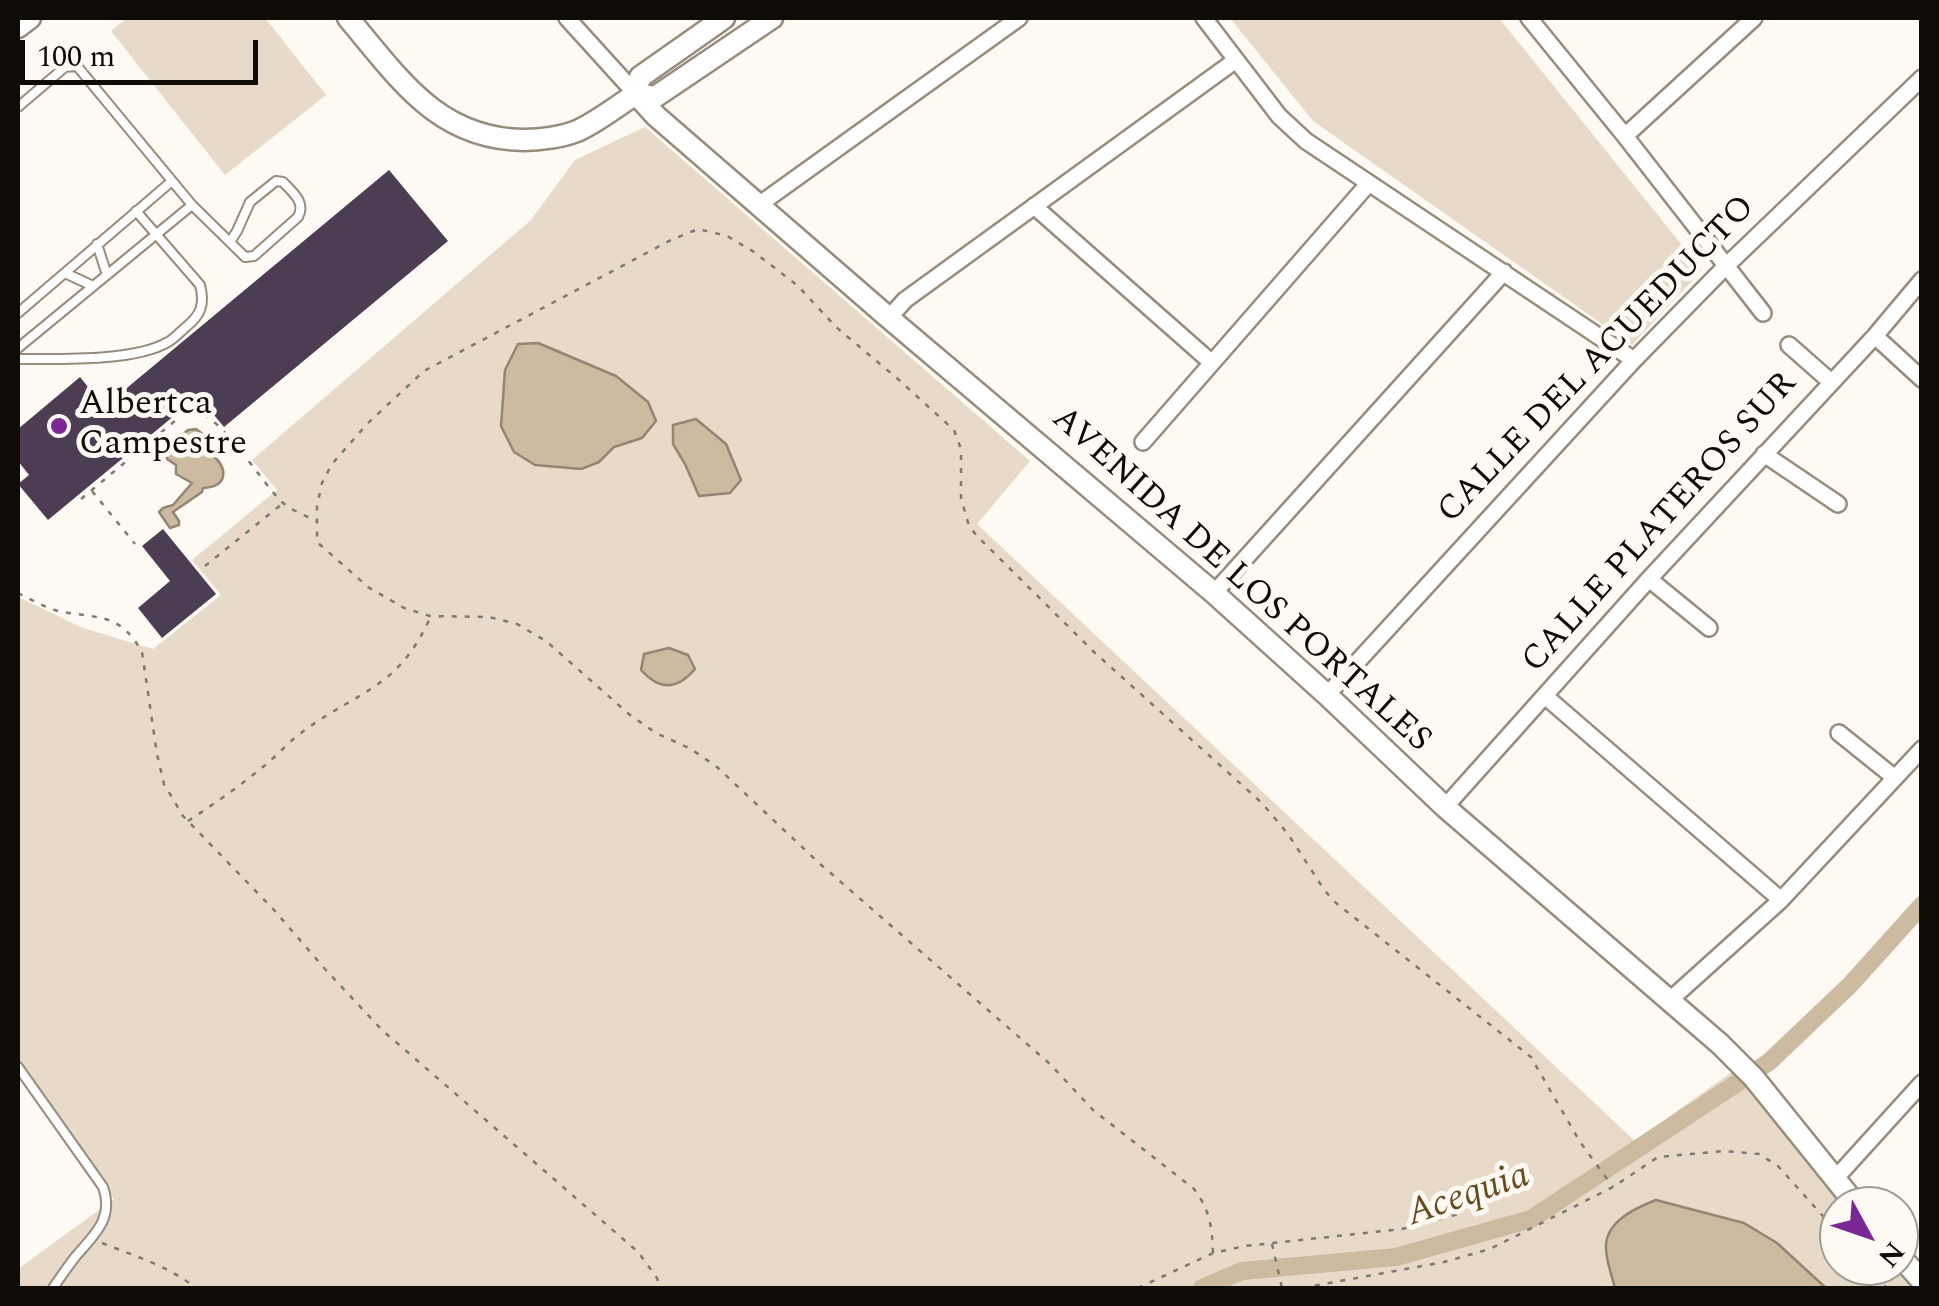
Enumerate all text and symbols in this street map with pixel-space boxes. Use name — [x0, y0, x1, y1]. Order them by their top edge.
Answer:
scale bar — [25, 20, 262, 82]
text: 100 m — [37, 34, 115, 80]
street label: CALLE DEL ACUEDUCTO — [1430, 188, 1766, 534]
street label: CALLE PLATEROS SUR — [1515, 365, 1807, 683]
place label: Albertca Campestre — [79, 385, 247, 467]
street label: AVENIDA DE LOS PORTALES — [1042, 399, 1438, 763]
marker: Albertca Campestre — [48, 415, 70, 437]
water label: Acequia — [1402, 1155, 1536, 1239]
north arrow — [1819, 1186, 1919, 1286]
text: N — [1867, 1232, 1915, 1277]

